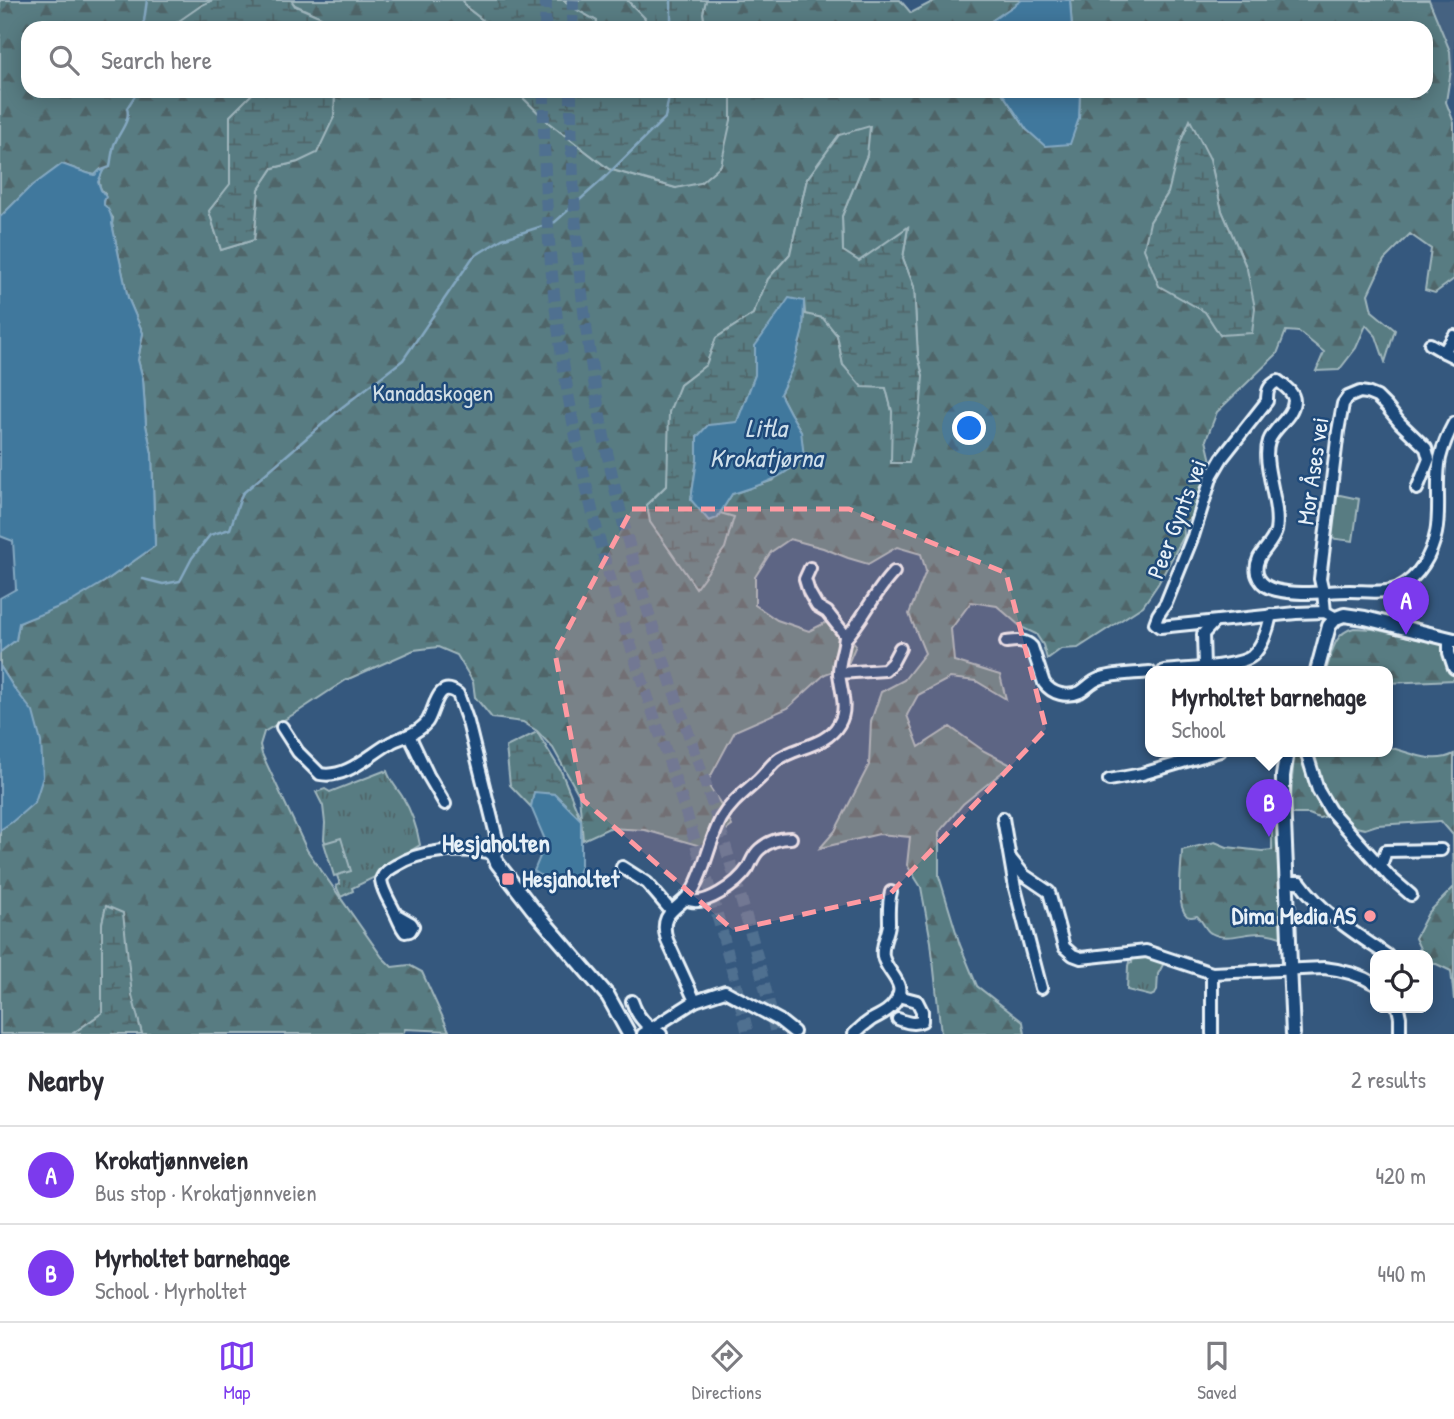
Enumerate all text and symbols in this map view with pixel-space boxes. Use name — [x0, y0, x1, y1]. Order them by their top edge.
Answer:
search box — [21, 21, 1433, 98]
icon: search — [45, 41, 83, 79]
text: Search here — [101, 42, 212, 77]
park label: Kanadaskogen — [373, 376, 493, 408]
water label: Litla Krokatjørna — [710, 410, 825, 475]
your location — [952, 411, 986, 445]
street label: Mor Åses vei — [1289, 415, 1335, 527]
street label: Peer Gynts vei — [1139, 454, 1213, 583]
pin: A — [1383, 577, 1429, 635]
popup — [1145, 666, 1393, 757]
text: Myrholtet barnehage — [1171, 679, 1367, 714]
text: School — [1171, 714, 1225, 745]
pin: B — [1246, 779, 1292, 837]
district label: Hesjaholten — [442, 825, 550, 860]
place label: Hesjaholtet — [522, 862, 620, 894]
marker: Hesjaholtet — [500, 871, 516, 887]
place label: Dima Media AS — [1232, 899, 1356, 931]
marker: Dima Media AS — [1362, 908, 1378, 924]
map controls — [1370, 950, 1433, 1013]
button: locate — [1370, 950, 1433, 1013]
text: Nearby — [28, 1060, 104, 1100]
text: 2 results — [1351, 1064, 1426, 1095]
text: Krokatjønnveien — [95, 1142, 248, 1177]
text: A — [45, 1160, 57, 1191]
text: 420 m — [1375, 1160, 1426, 1191]
text: Bus stop · Krokatjønnveien — [95, 1177, 317, 1208]
text: Myrholtet barnehage — [95, 1240, 290, 1275]
text: B — [45, 1258, 57, 1289]
text: 440 m — [1378, 1258, 1426, 1289]
text: School · Myrholtet — [95, 1275, 246, 1306]
tab: Map — [218, 1337, 256, 1405]
tab: Directions — [692, 1337, 762, 1405]
tab: Saved — [1197, 1337, 1236, 1405]

